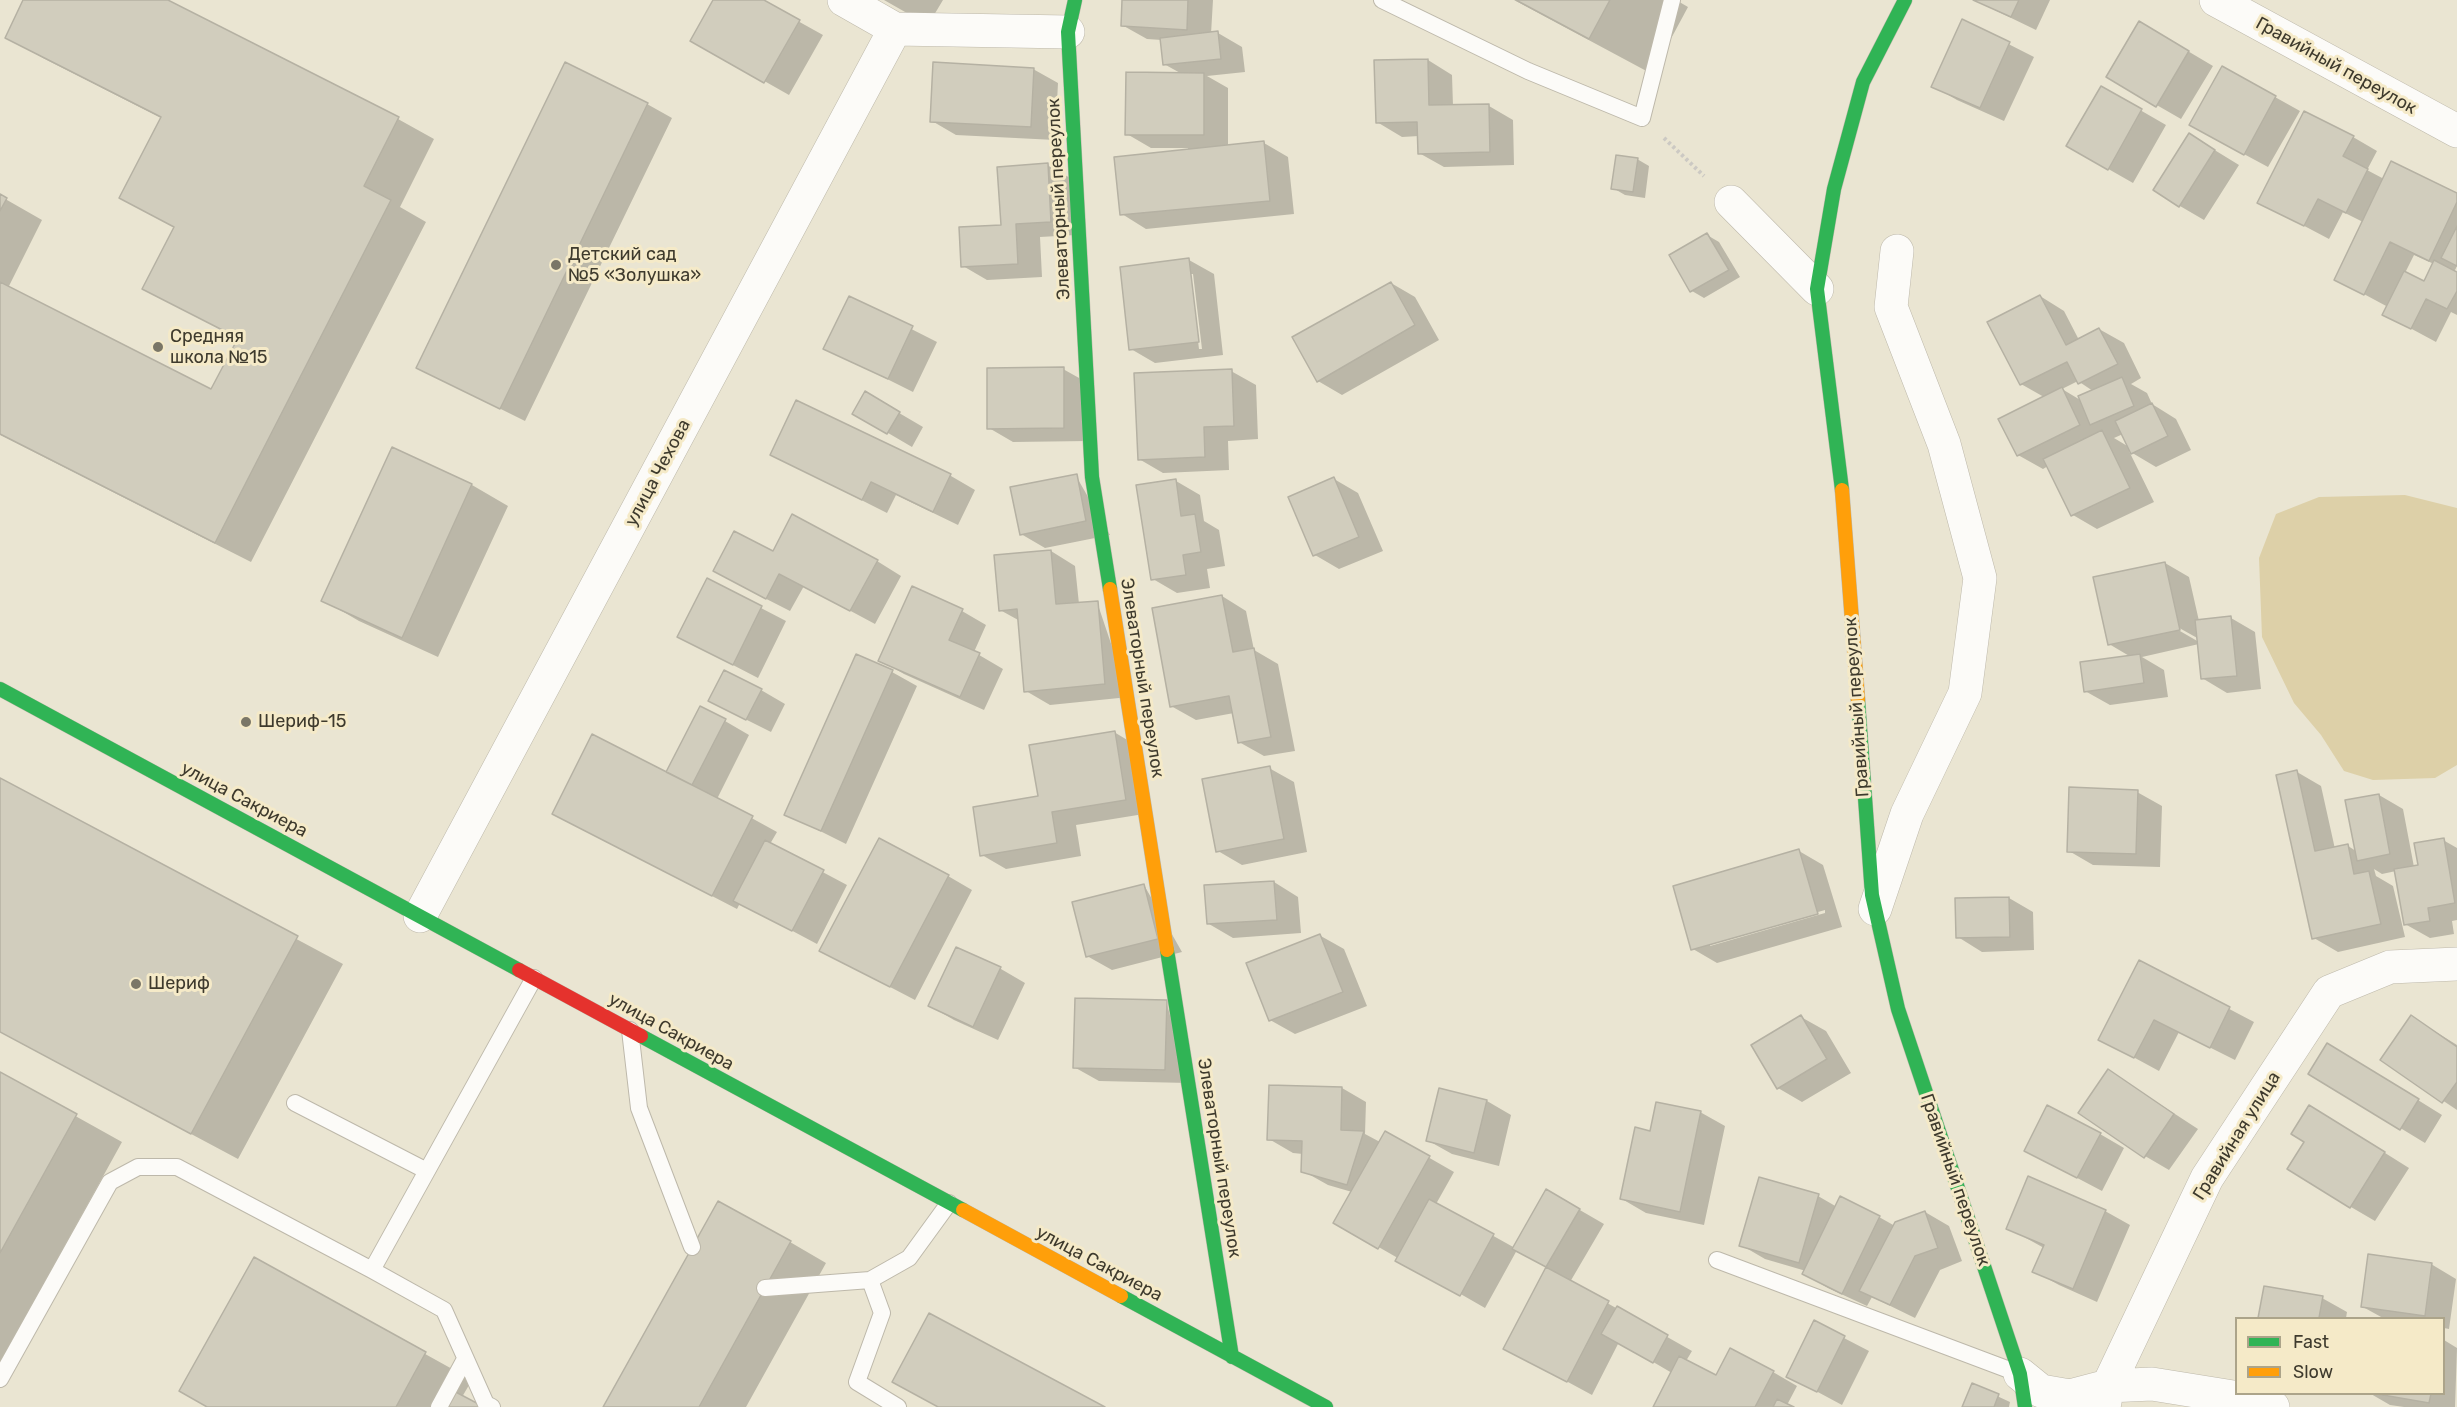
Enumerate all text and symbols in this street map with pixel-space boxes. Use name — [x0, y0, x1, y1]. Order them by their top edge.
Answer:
street label: Гравийный переулок — [2252, 13, 2420, 119]
street label: Элеваторный переулок — [1043, 98, 1075, 300]
place label: Детский сад №5 «Золушка» — [568, 244, 701, 286]
marker: Детский сад №5 «Золушка» — [549, 258, 563, 272]
place label: Средняя школа №15 — [170, 326, 268, 368]
marker: Средняя школа №15 — [151, 340, 165, 354]
street label: улица Чехова — [621, 416, 695, 530]
street label: Элеваторный переулок — [1116, 577, 1168, 779]
street label: Гравийный переулок — [1840, 616, 1874, 798]
place label: Шериф-15 — [258, 711, 346, 733]
marker: Шериф-15 — [239, 715, 253, 729]
street label: улица Сакриера — [177, 758, 311, 842]
place label: Шериф — [148, 973, 210, 995]
marker: Шериф — [129, 977, 143, 991]
street label: улица Сакриера — [604, 989, 738, 1075]
street label: Элеваторный переулок — [1193, 1057, 1245, 1259]
street label: Гравийная улица — [2189, 1068, 2285, 1204]
street label: Гравийный переулок — [1915, 1091, 1995, 1269]
street label: улица Сакриера — [1032, 1222, 1166, 1306]
legend — [2235, 1317, 2445, 1395]
text: Fast — [2293, 1331, 2329, 1353]
text: Slow — [2293, 1361, 2333, 1383]

